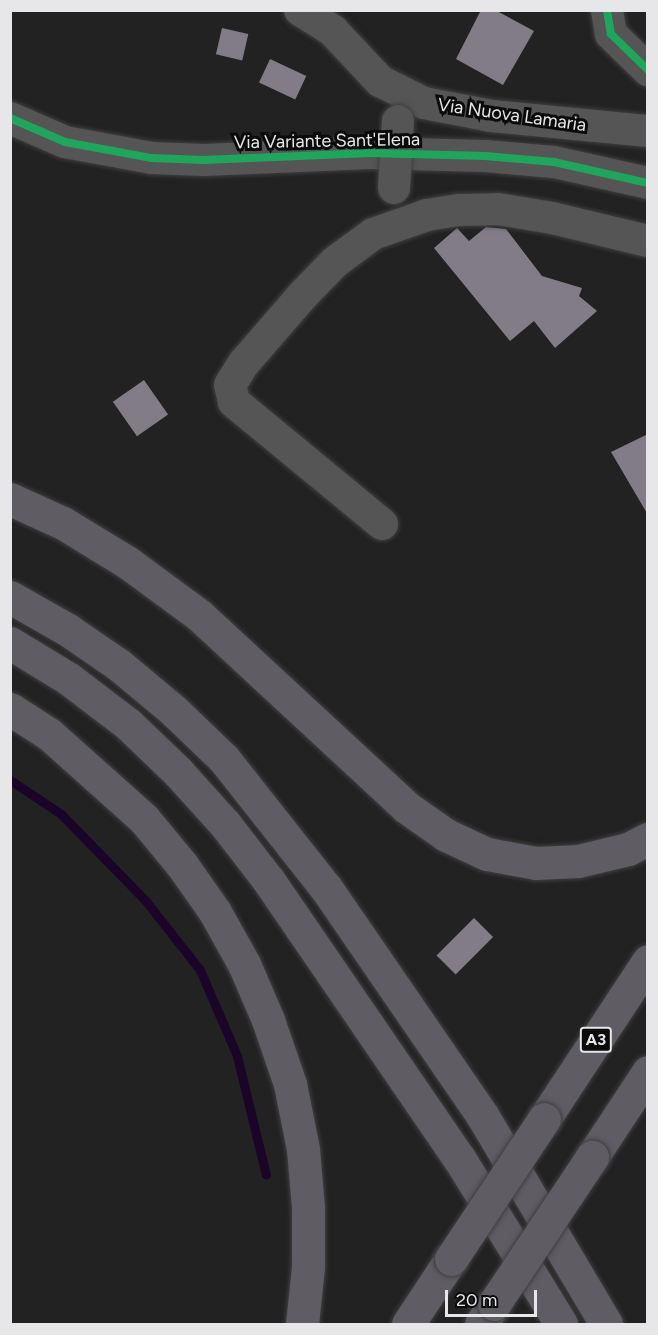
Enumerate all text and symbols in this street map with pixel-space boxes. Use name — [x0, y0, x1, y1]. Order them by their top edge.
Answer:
street label: Via Nuova Lamaria — [436, 94, 588, 136]
street label: Via Variante Sant'Elena — [234, 129, 420, 153]
road number: A3 — [580, 1027, 612, 1053]
scale bar — [448, 1278, 540, 1316]
text: 20 m — [456, 1289, 497, 1311]

